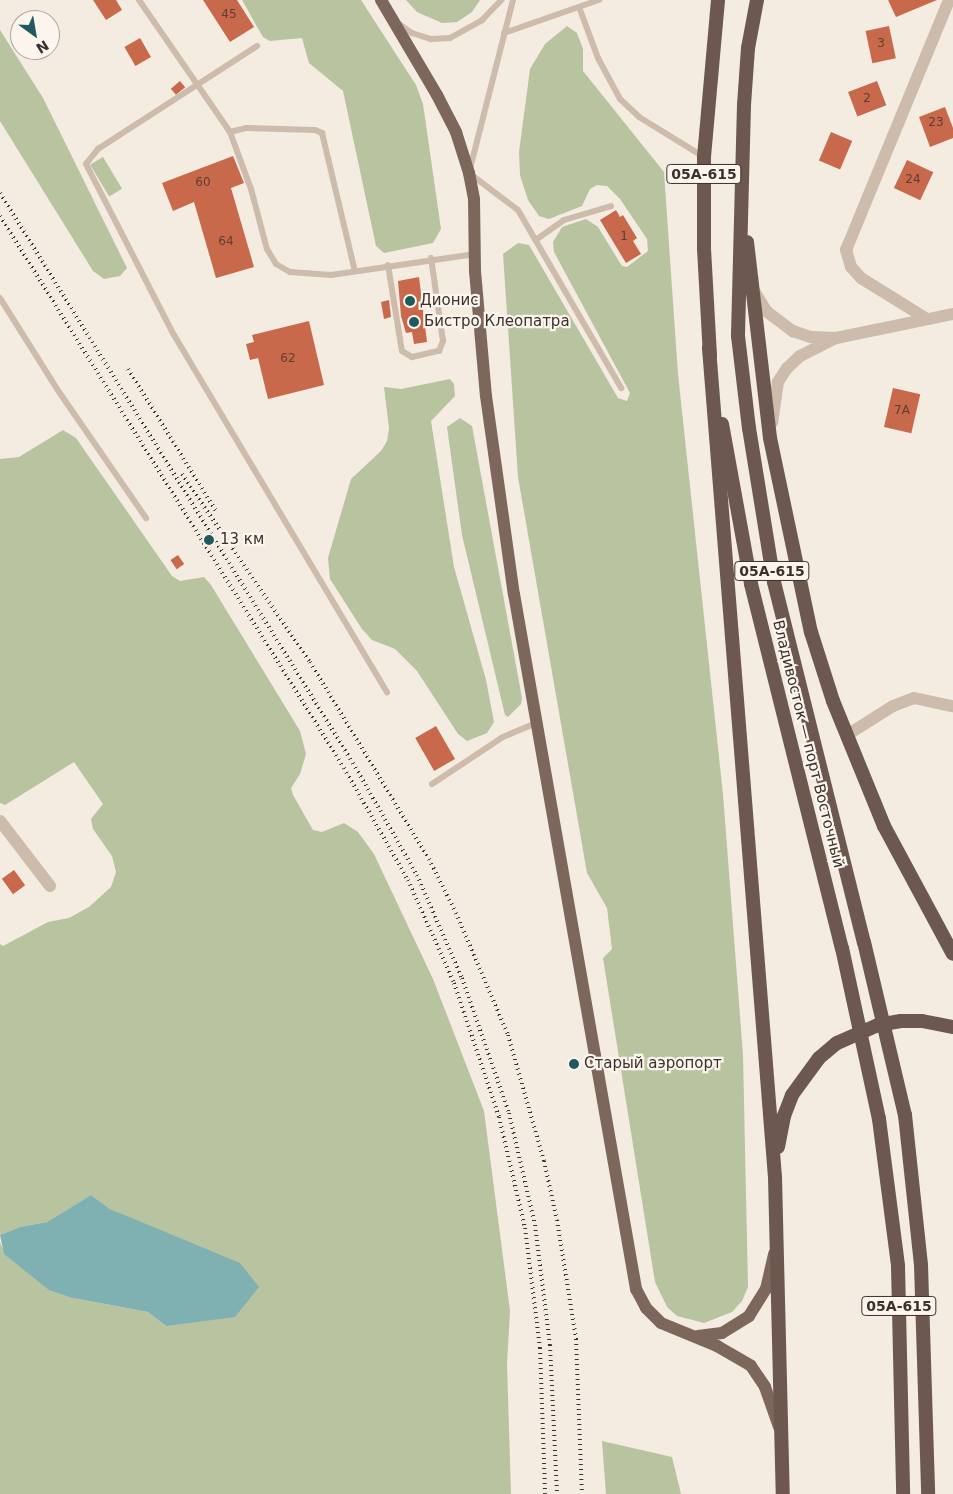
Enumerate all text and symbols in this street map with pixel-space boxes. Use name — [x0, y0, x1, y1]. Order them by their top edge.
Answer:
house number: 45 — [221, 8, 237, 22]
north arrow — [10, 10, 60, 60]
text: N — [33, 37, 52, 57]
house number: 3 — [877, 37, 885, 51]
house number: 2 — [863, 92, 871, 106]
house number: 23 — [928, 116, 944, 130]
road number: 05А-615 — [665, 162, 743, 185]
house number: 24 — [905, 173, 921, 187]
house number: 60 — [195, 176, 211, 190]
house number: 1 — [620, 230, 628, 244]
house number: 64 — [218, 235, 234, 249]
place label: Дионис — [420, 292, 478, 310]
marker: Дионис — [404, 295, 416, 307]
place label: Бистро Клеопатра — [424, 313, 570, 331]
marker: Бистро Клеопатра — [408, 316, 420, 328]
house number: 62 — [280, 352, 296, 366]
house number: 7А — [894, 404, 910, 418]
place label: 13 км — [220, 531, 264, 549]
marker: 13 км — [202, 533, 216, 547]
road number: 05А-615 — [733, 560, 811, 582]
street label: Владивосток — порт Восточный — [768, 618, 848, 870]
place label: Старый аэропорт — [584, 1055, 722, 1073]
marker: Старый аэропорт — [568, 1058, 580, 1070]
road number: 05А-615 — [860, 1294, 938, 1318]

